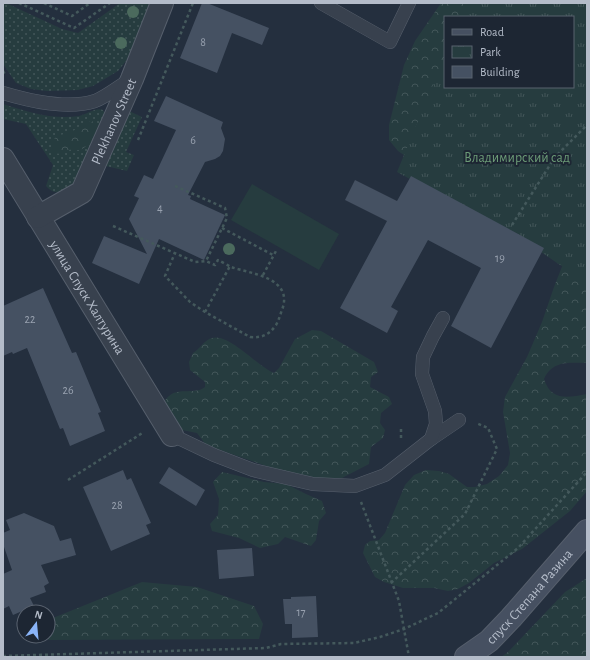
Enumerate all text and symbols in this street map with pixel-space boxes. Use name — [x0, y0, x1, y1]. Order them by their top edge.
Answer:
legend — [444, 16, 574, 88]
text: Road — [480, 26, 504, 38]
house number: 8 — [200, 36, 206, 48]
text: Park — [480, 46, 501, 58]
text: Building — [480, 66, 520, 78]
street label: Plekhanov Street — [89, 76, 140, 167]
house number: 6 — [190, 134, 196, 146]
park label: Владимирский сад — [464, 151, 570, 165]
house number: 4 — [157, 202, 163, 214]
street label: улица Спуск Халтурина — [46, 237, 127, 358]
house number: 19 — [495, 252, 505, 264]
house number: 22 — [25, 313, 36, 325]
house number: 26 — [62, 384, 74, 396]
house number: 28 — [111, 499, 123, 511]
street label: спуск Степана Разина — [484, 547, 576, 647]
north arrow — [16, 604, 56, 644]
house number: 17 — [296, 606, 306, 618]
text: N — [33, 609, 44, 621]

